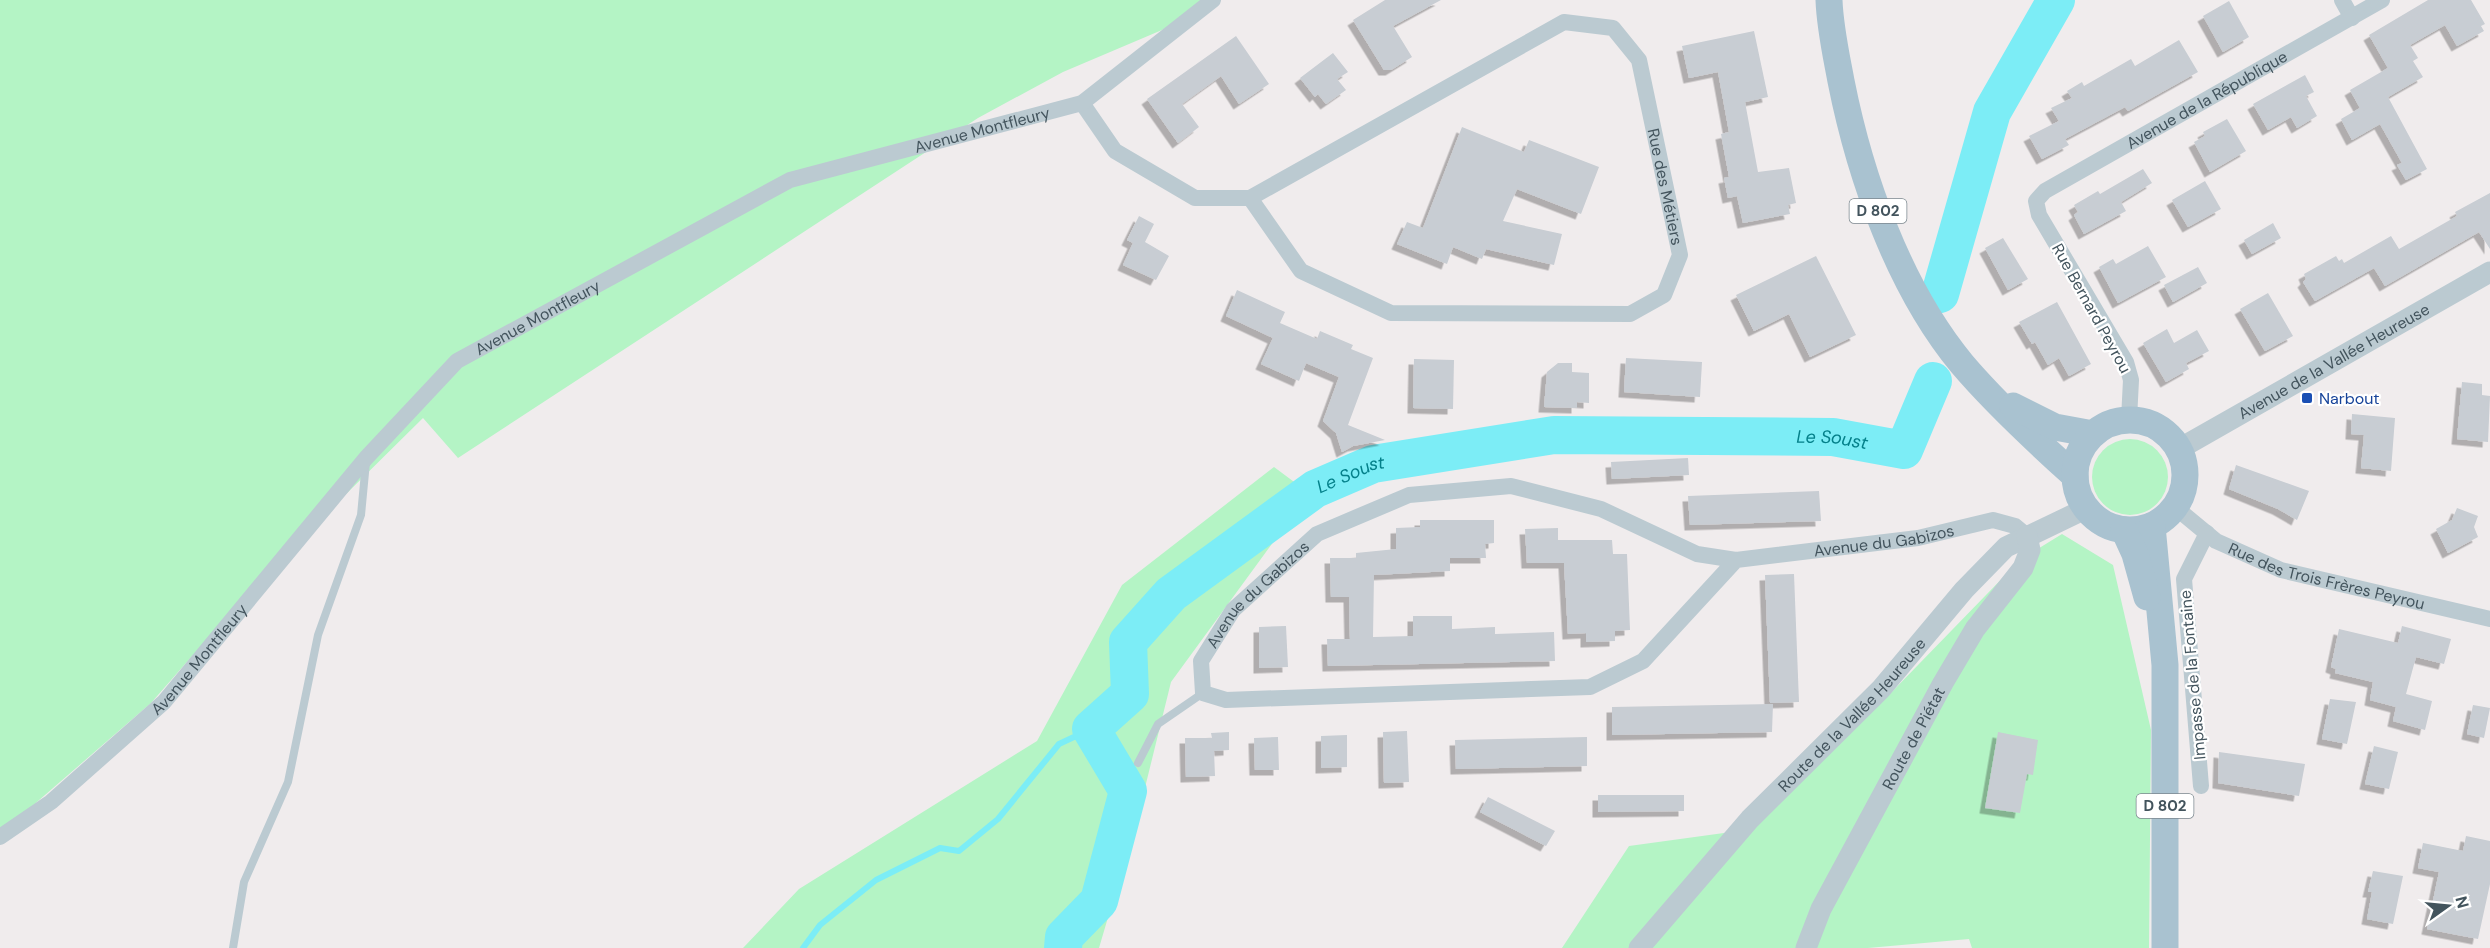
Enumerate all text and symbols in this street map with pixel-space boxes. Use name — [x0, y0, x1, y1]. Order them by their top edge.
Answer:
street label: Avenue de la République — [2123, 46, 2291, 154]
street label: Avenue Montfleury — [912, 102, 1052, 158]
street label: Rue des Métiers — [1643, 126, 1688, 247]
road number: D 802 — [1850, 199, 1906, 223]
street label: Rue Bernard Peyrou — [2047, 240, 2136, 377]
street label: Avenue Montfleury — [471, 275, 604, 360]
street label: Avenue de la Vallée Heureuse — [2234, 299, 2433, 424]
place label: Narbout — [2319, 388, 2380, 409]
marker: Narbout — [2300, 391, 2314, 405]
water label: Le Soust — [1796, 425, 1871, 455]
water label: Le Soust — [1313, 450, 1387, 499]
street label: Avenue du Gabizos — [1813, 520, 1956, 562]
street label: Avenue du Gabizos — [1202, 536, 1314, 652]
street label: Rue des Trois Frères Peyrou — [2225, 538, 2427, 614]
street label: Impasse de la Fontaine — [2175, 589, 2210, 761]
street label: Avenue Montfleury — [147, 599, 252, 720]
street label: Route de la Vallée Heureuse — [1774, 634, 1931, 796]
street label: Route de Piétat — [1877, 683, 1950, 793]
road number: D 802 — [2136, 794, 2194, 818]
north arrow — [2418, 876, 2478, 936]
text: N — [2450, 894, 2474, 911]

